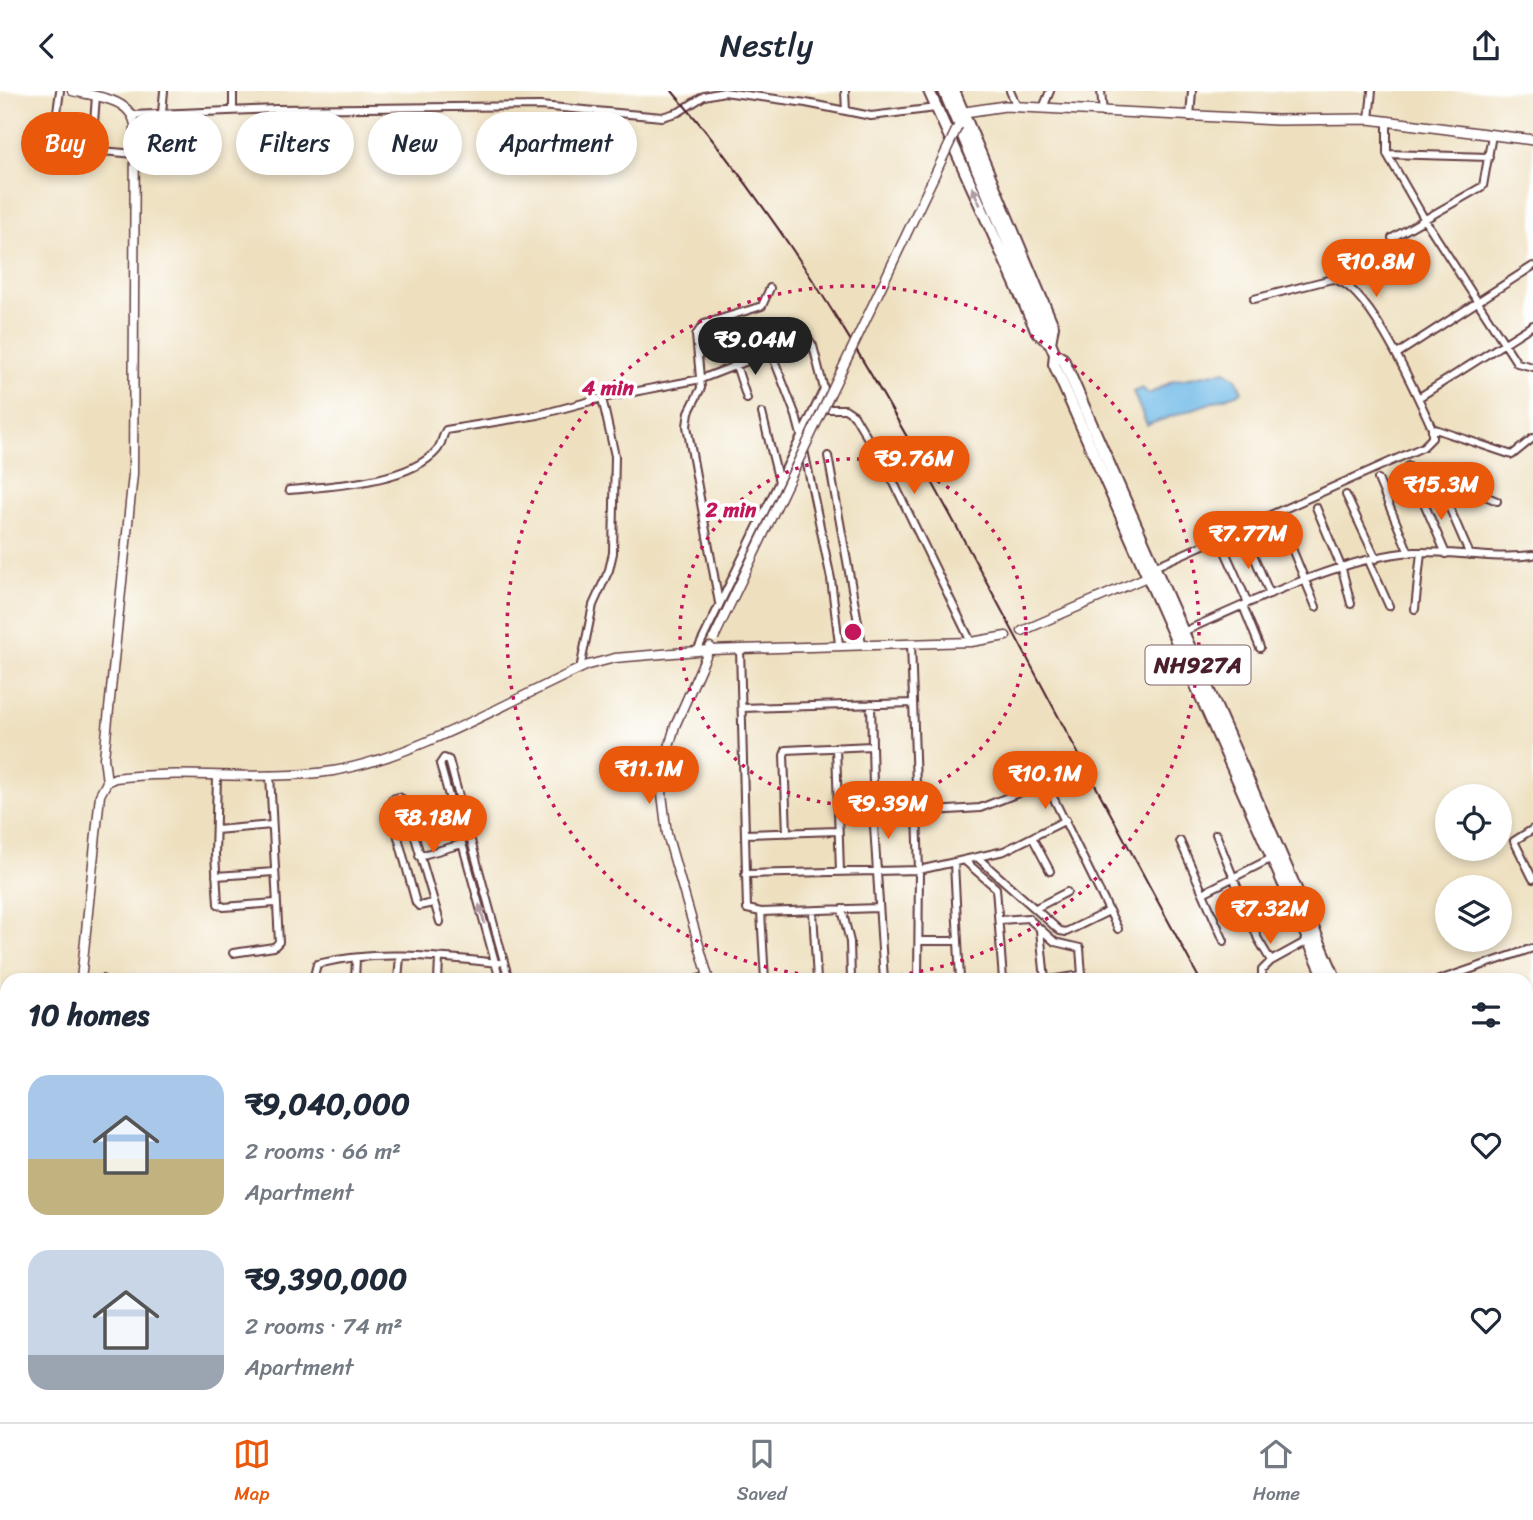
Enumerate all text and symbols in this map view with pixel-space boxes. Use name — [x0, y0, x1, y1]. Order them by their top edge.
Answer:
text: Nestly — [720, 17, 813, 74]
icon: back — [28, 27, 66, 65]
icon: share — [1467, 27, 1505, 65]
chip: Buy — [21, 112, 109, 175]
chip: Rent — [123, 112, 222, 175]
chip: Filters — [236, 112, 354, 175]
chip: New — [368, 112, 462, 175]
chip: Apartment — [476, 112, 637, 175]
one-way arrow — [970, 186, 982, 206]
pin: ₹10.8M — [1319, 239, 1433, 299]
text: ₹10.8M — [1338, 241, 1414, 282]
pin: ₹9.04M — [698, 317, 812, 377]
text: ₹9.04M — [714, 319, 796, 360]
text: 4 min — [581, 369, 635, 407]
pin: ₹9.76M — [857, 437, 971, 496]
text: ₹9.76M — [875, 438, 953, 479]
pin: ₹15.3M — [1384, 463, 1498, 522]
text: ₹15.3M — [1403, 464, 1479, 505]
text: 2 min — [705, 491, 757, 529]
pin: ₹7.77M — [1191, 511, 1305, 571]
text: ₹7.77M — [1209, 513, 1287, 554]
centre of rings — [841, 620, 865, 644]
road number: NH927A — [1146, 645, 1250, 685]
pin: ₹11.1M — [592, 747, 706, 806]
text: ₹11.1M — [615, 748, 683, 789]
pin: ₹10.1M — [988, 751, 1102, 811]
text: ₹10.1M — [1009, 753, 1081, 794]
pin: ₹9.39M — [831, 781, 945, 841]
text: ₹9.39M — [848, 783, 928, 824]
map controls — [1435, 784, 1512, 952]
button: locate — [1435, 784, 1512, 861]
pin: ₹8.18M — [376, 795, 490, 855]
text: ₹8.18M — [395, 797, 471, 838]
button: layers — [1435, 875, 1512, 952]
pin: ₹7.32M — [1213, 887, 1327, 946]
text: ₹7.32M — [1231, 888, 1309, 929]
one-way arrow — [476, 903, 487, 925]
text: 10 homes — [28, 988, 149, 1042]
icon: filters — [1467, 996, 1505, 1034]
text: ₹9,040,000 — [245, 1077, 410, 1131]
icon: home — [84, 1103, 168, 1187]
icon: heart — [1467, 1126, 1505, 1164]
text: 2 rooms · 66 m² — [245, 1131, 401, 1172]
text: Apartment — [245, 1172, 354, 1213]
text: ₹9,390,000 — [245, 1252, 407, 1306]
icon: home — [84, 1278, 168, 1362]
icon: heart — [1467, 1301, 1505, 1339]
text: 2 rooms · 74 m² — [245, 1306, 402, 1347]
text: Apartment — [245, 1347, 354, 1388]
tab: Map — [233, 1435, 271, 1510]
tab: Saved — [737, 1435, 787, 1510]
tab: Home — [1253, 1435, 1300, 1510]

